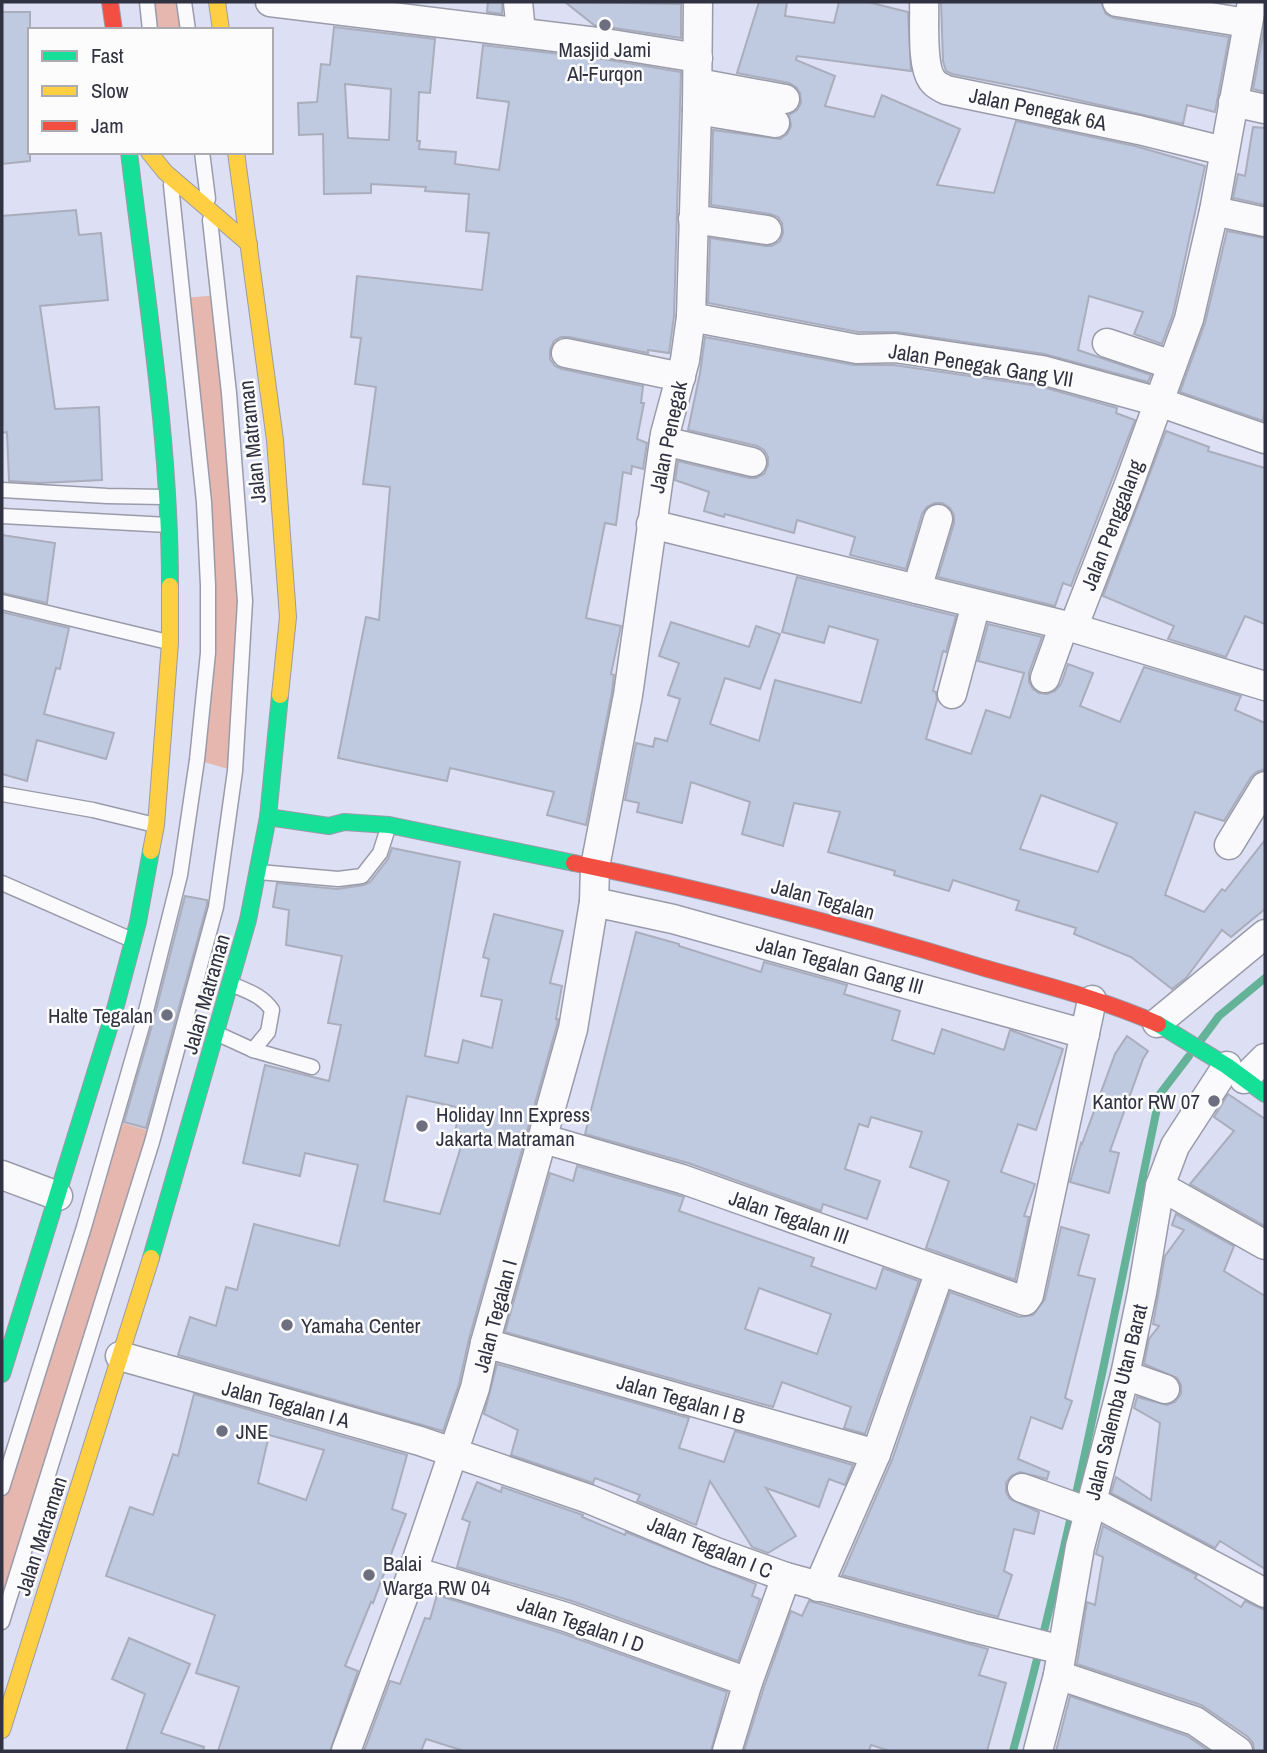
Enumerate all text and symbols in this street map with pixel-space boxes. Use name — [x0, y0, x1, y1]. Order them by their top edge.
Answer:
marker: Masjid Jami Al-Furqon — [597, 17, 613, 33]
legend — [28, 28, 273, 154]
place label: Masjid Jami Al-Furqon — [559, 35, 651, 88]
text: Fast — [91, 41, 124, 70]
text: Slow — [91, 76, 129, 105]
street label: Jalan Penegak 6A — [967, 80, 1110, 138]
text: Jam — [91, 111, 124, 140]
street label: Jalan Penegak Gang VII — [887, 336, 1075, 394]
street label: Jalan Penegak — [642, 378, 694, 496]
street label: Jalan Matraman — [231, 379, 273, 505]
street label: Jalan Penggalang — [1074, 455, 1150, 595]
street label: Jalan Tegalan — [768, 871, 878, 927]
street label: Jalan Tegalan Gang III — [753, 929, 927, 1001]
street label: Jalan Matraman — [175, 931, 237, 1057]
place label: Halte Tegalan — [48, 1001, 153, 1030]
marker: Halte Tegalan — [159, 1007, 175, 1023]
place label: Kantor RW 07 — [1092, 1087, 1200, 1116]
marker: Kantor RW 07 — [1206, 1093, 1222, 1109]
place label: Holiday Inn Express Jakarta Matraman — [436, 1100, 590, 1153]
marker: Holiday Inn Express Jakarta Matraman — [414, 1118, 430, 1134]
street label: Jalan Tegalan III — [725, 1183, 853, 1251]
street label: Jalan Tegalan I — [466, 1256, 524, 1376]
street label: Jalan Salemba Utan Barat — [1078, 1301, 1154, 1503]
place label: Yamaha Center — [301, 1311, 421, 1340]
marker: Yamaha Center — [279, 1317, 295, 1333]
street label: Jalan Tegalan I B — [614, 1367, 748, 1431]
street label: Jalan Tegalan I A — [219, 1373, 353, 1435]
place label: JNE — [236, 1417, 269, 1446]
marker: JNE — [214, 1423, 230, 1439]
street label: Jalan Matraman — [8, 1473, 74, 1599]
street label: Jalan Tegalan I C — [643, 1509, 777, 1585]
place label: Balai Warga RW 04 — [383, 1549, 491, 1602]
marker: Balai Warga RW 04 — [361, 1567, 377, 1583]
street label: Jalan Tegalan I D — [514, 1589, 648, 1659]

